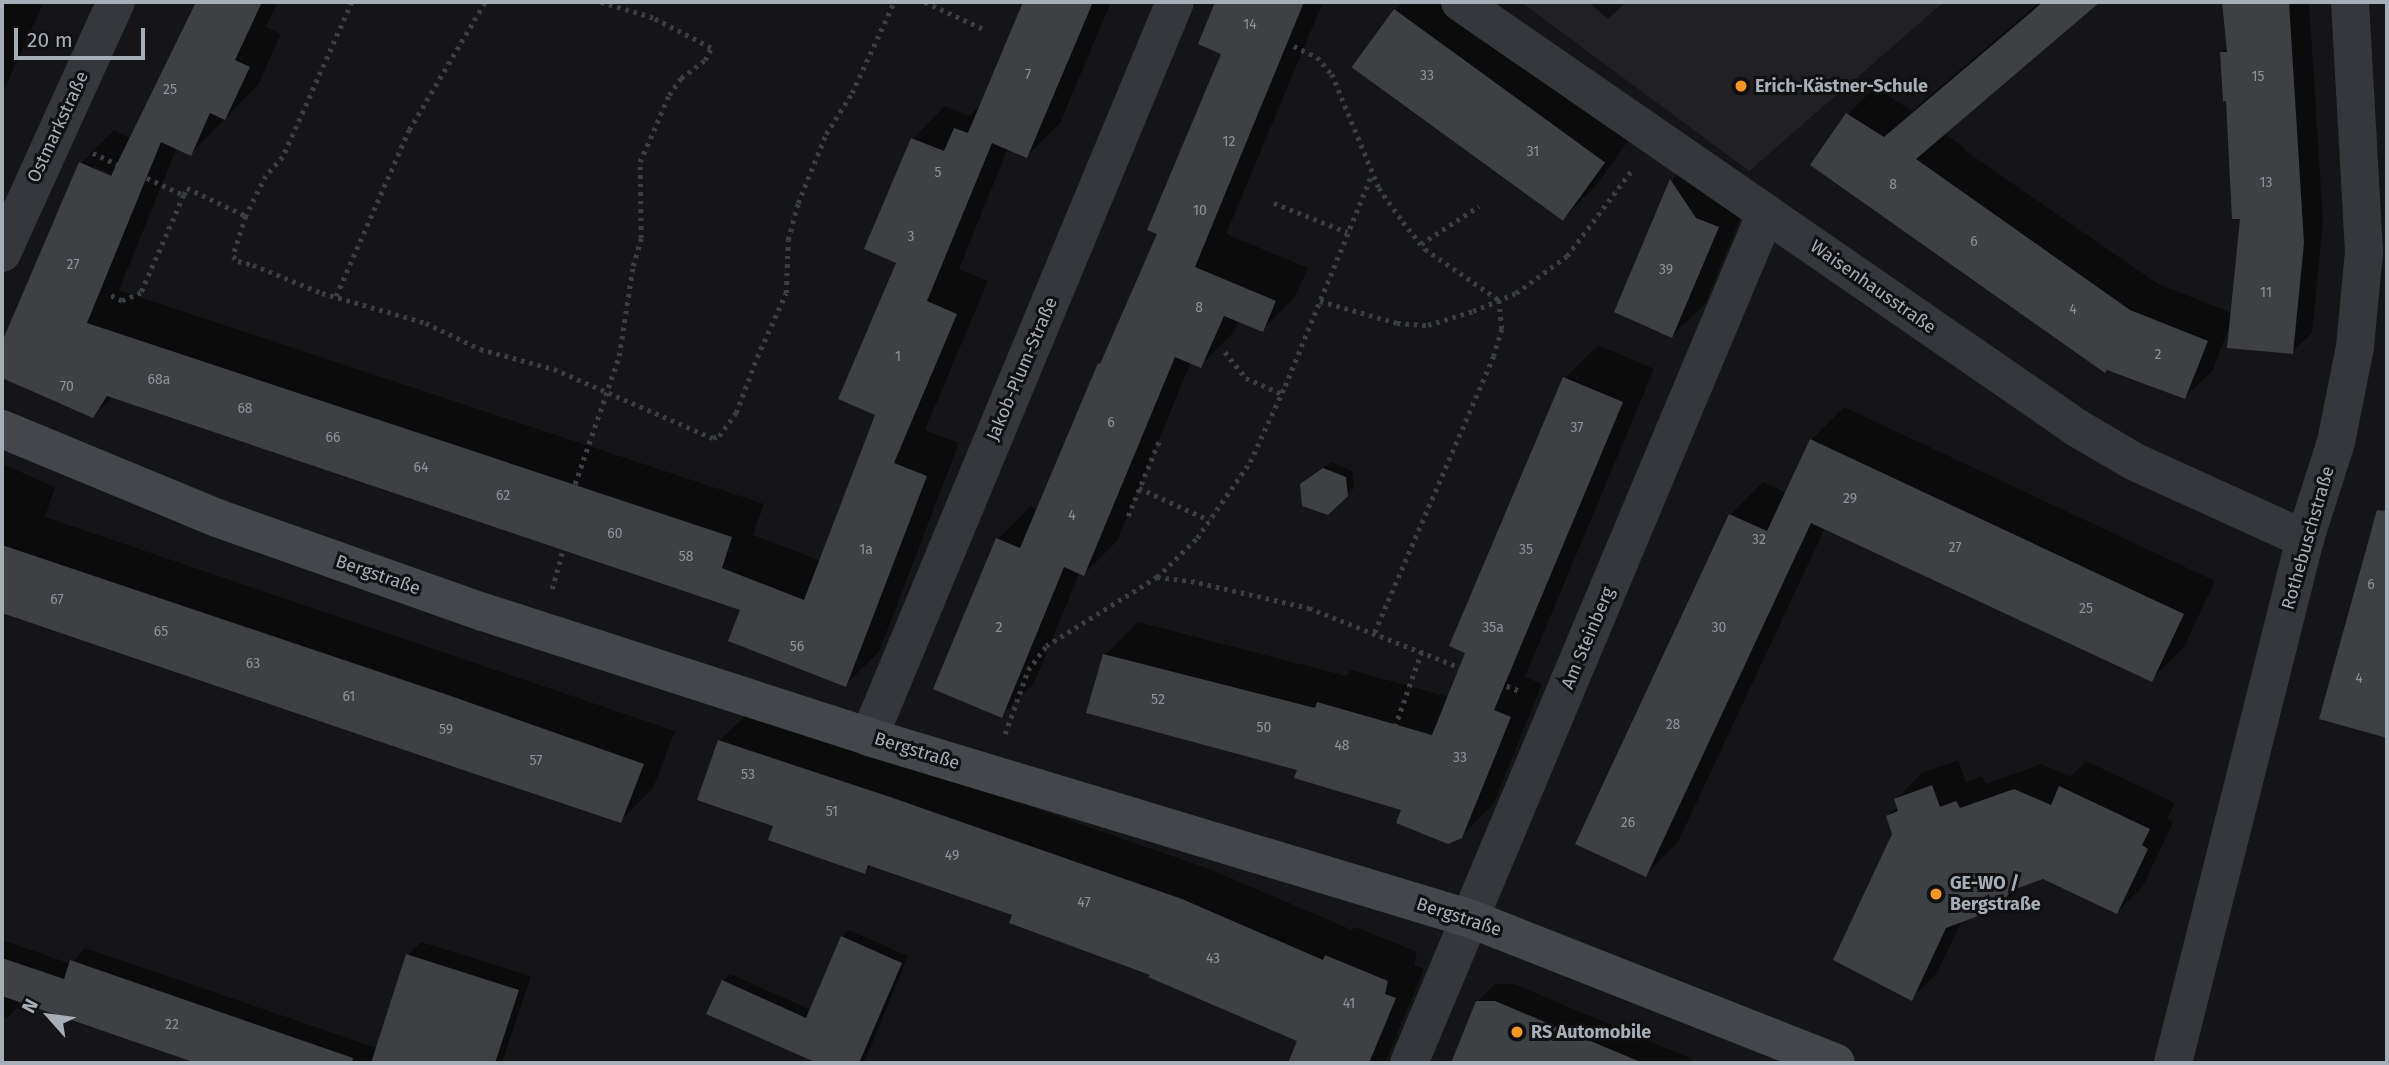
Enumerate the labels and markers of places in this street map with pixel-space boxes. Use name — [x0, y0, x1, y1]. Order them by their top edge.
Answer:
place label: Erich-Kästner-Schule — [1755, 75, 1928, 97]
marker: Erich-Kästner-Schule — [1733, 78, 1749, 94]
place label: GE-WO / Bergstraße — [1950, 873, 2041, 916]
marker: GE-WO / Bergstraße — [1928, 886, 1944, 902]
place label: RS Automobile — [1531, 1021, 1651, 1043]
marker: RS Automobile — [1509, 1024, 1525, 1040]

